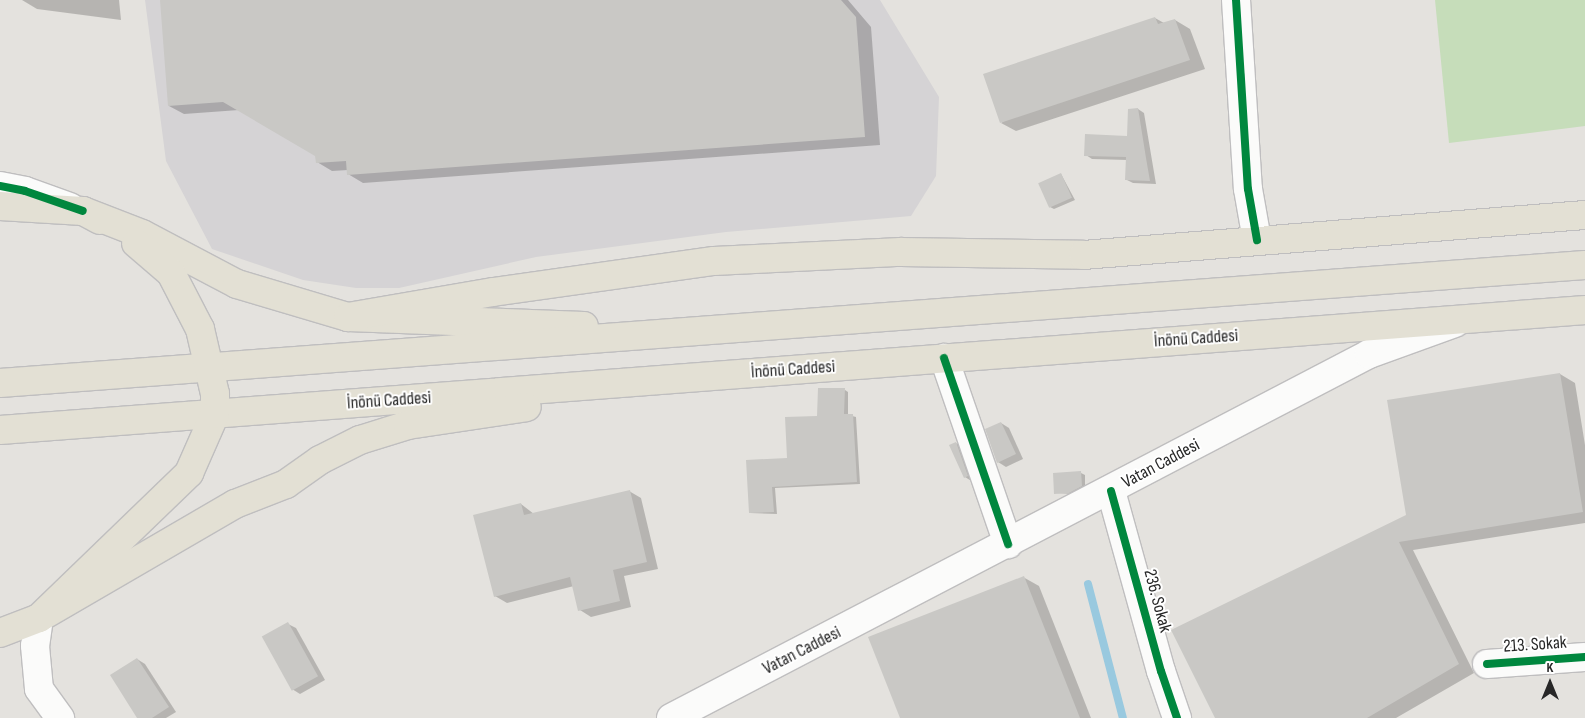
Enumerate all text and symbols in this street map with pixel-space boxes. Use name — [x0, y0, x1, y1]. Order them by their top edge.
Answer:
street label: İnönü Caddesi — [1153, 325, 1239, 353]
street label: İnönü Caddesi — [750, 356, 836, 384]
street label: İnönü Caddesi — [346, 387, 432, 415]
street label: Vatan Caddesi — [1119, 435, 1203, 493]
street label: 236. Sokak — [1138, 567, 1176, 635]
street label: Vatan Caddesi — [759, 622, 845, 680]
street label: 213. Sokak — [1503, 632, 1567, 658]
north arrow — [1525, 658, 1575, 708]
text: K — [1547, 659, 1553, 676]

